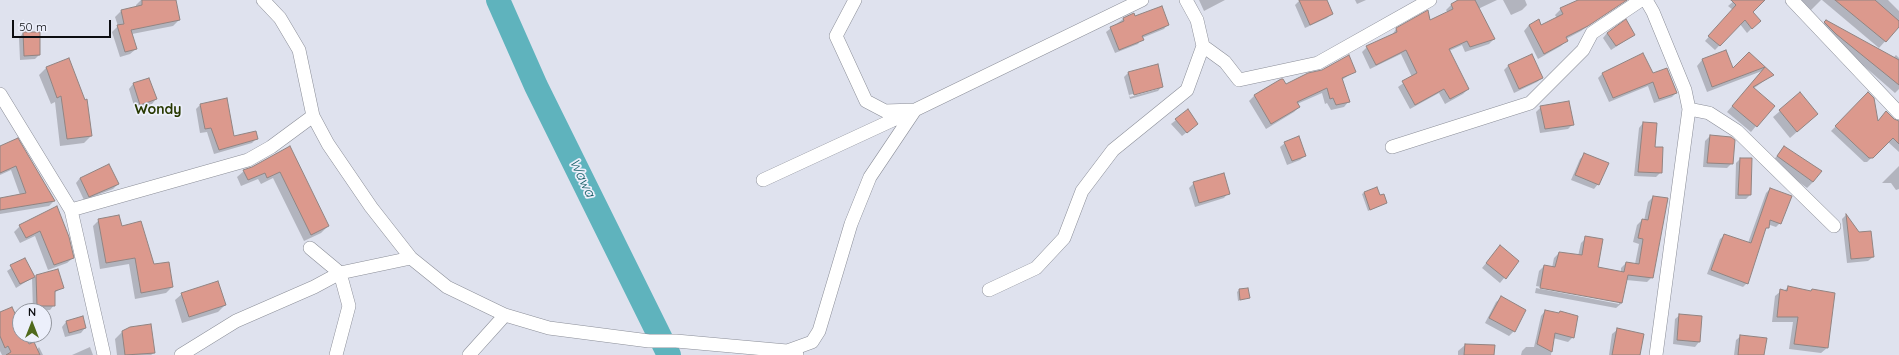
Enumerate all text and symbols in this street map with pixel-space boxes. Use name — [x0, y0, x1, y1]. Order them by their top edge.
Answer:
scale bar — [14, 12, 113, 38]
text: 50 m — [19, 19, 47, 34]
district label: Wondy — [134, 102, 182, 118]
water label: Wawa — [565, 156, 599, 200]
north arrow — [12, 303, 52, 343]
text: N — [28, 305, 36, 319]

